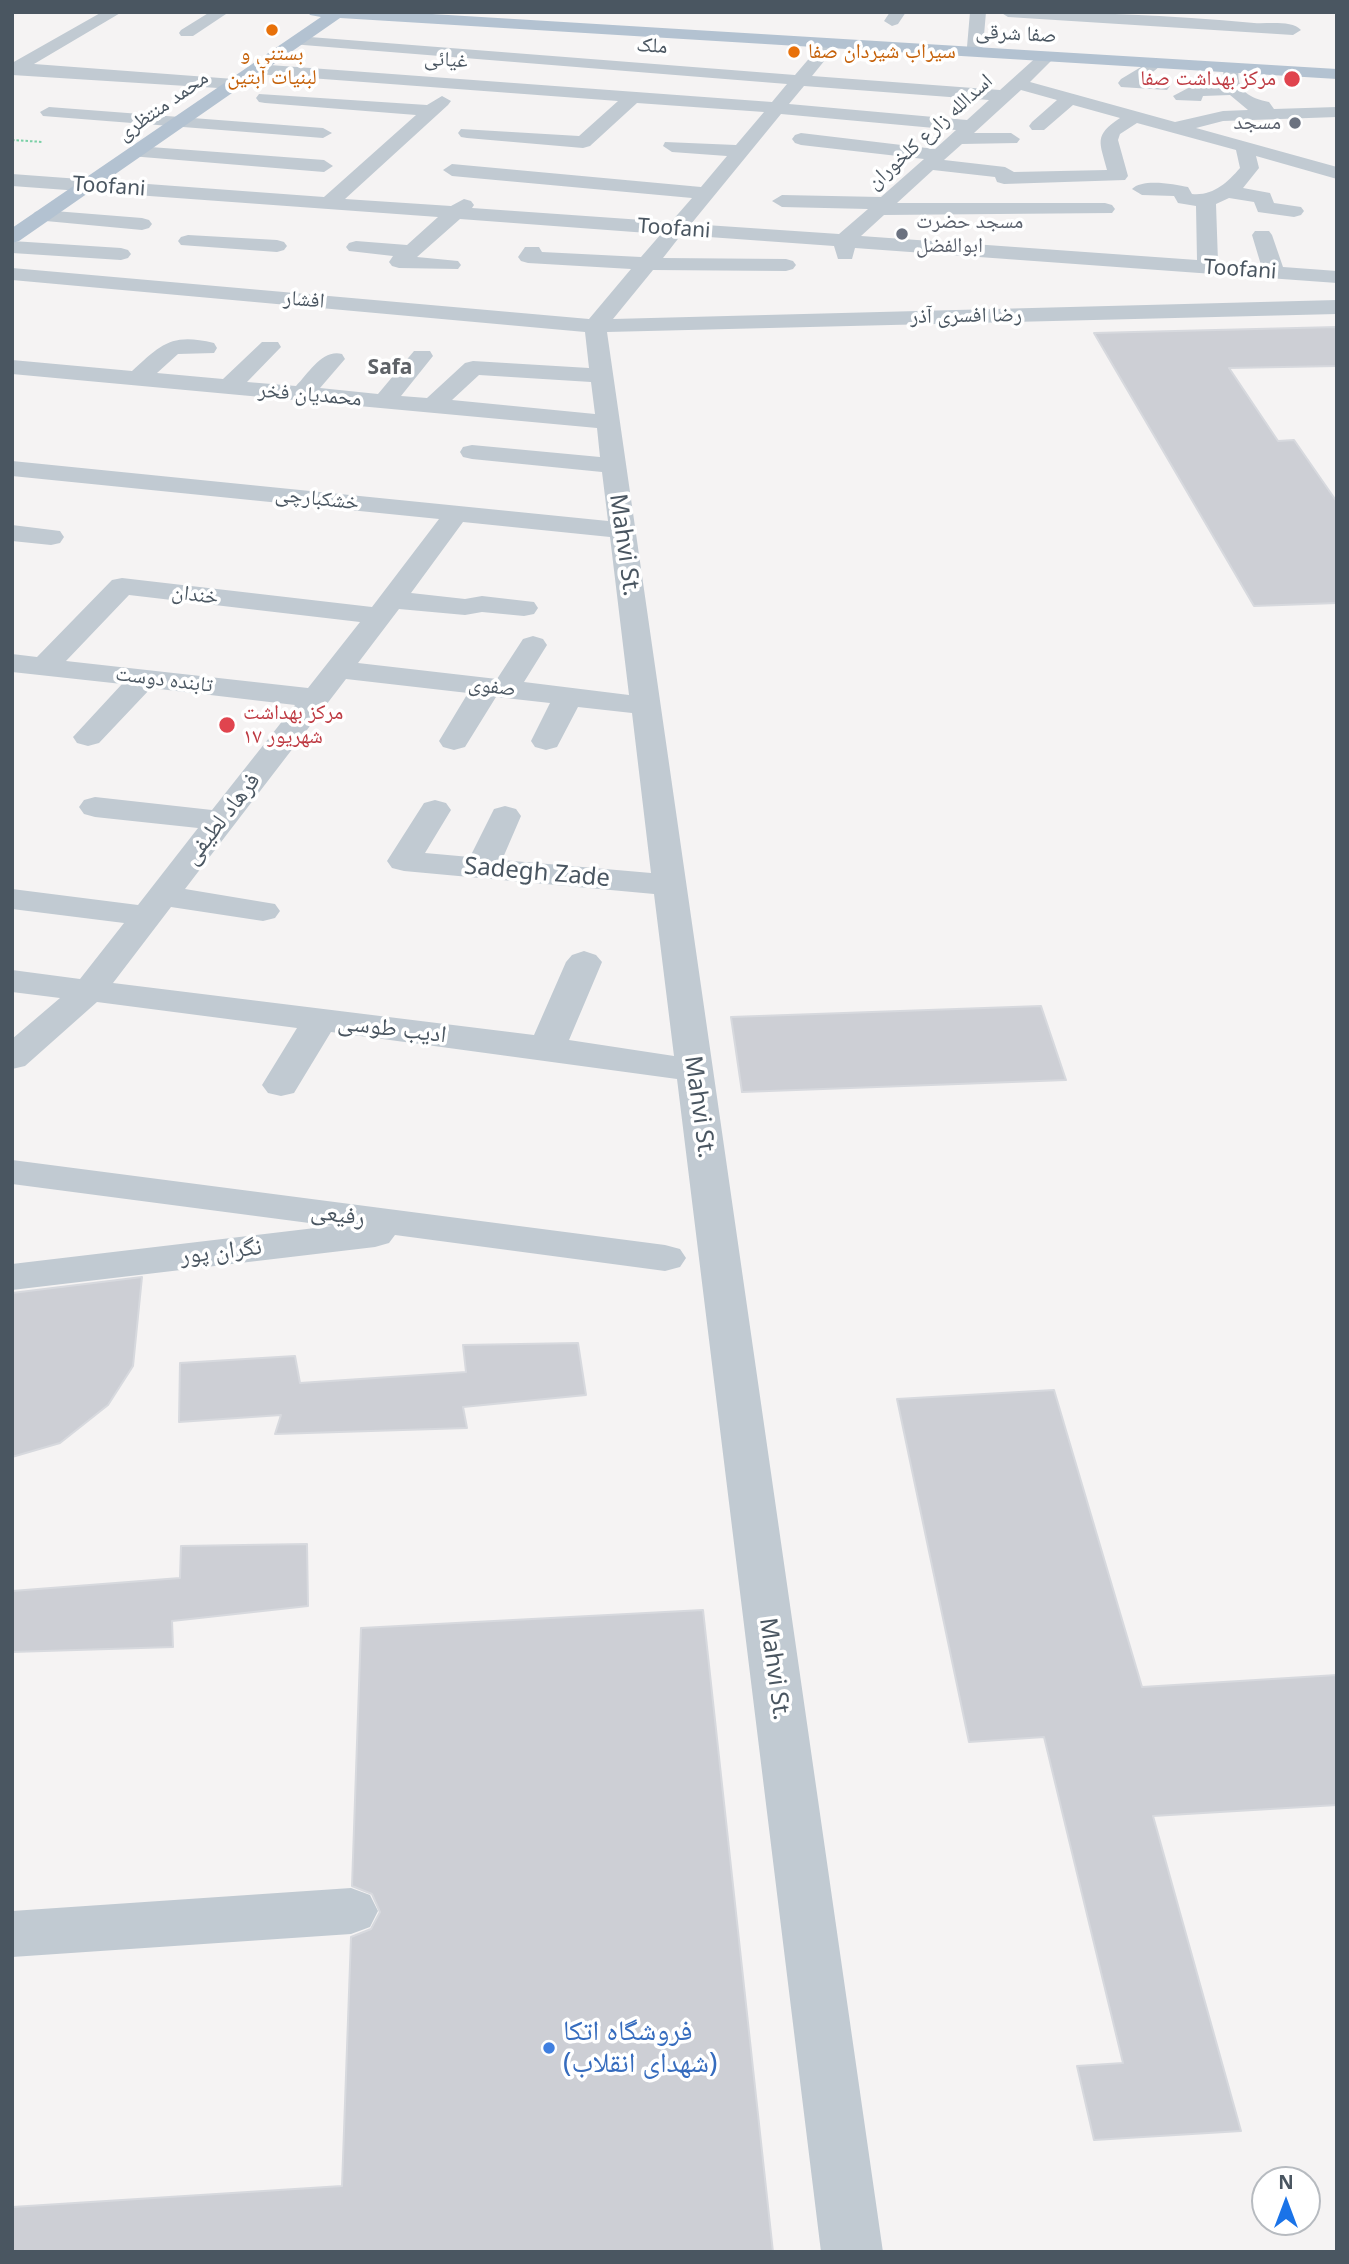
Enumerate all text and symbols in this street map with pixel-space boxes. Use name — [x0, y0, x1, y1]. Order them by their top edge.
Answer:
street label: صفا شرقی — [975, 19, 1057, 49]
marker: بستنی و لبنیات آبتین — [264, 22, 280, 38]
street label: ملک — [636, 32, 668, 60]
place label: سیراب شیردان صفا — [808, 39, 956, 65]
place label: بستنی و لبنیات آبتین — [227, 41, 317, 91]
marker: سیراب شیردان صفا — [786, 44, 802, 60]
street label: غیائی — [423, 46, 469, 74]
street label: محمد منتظری — [113, 65, 213, 147]
place label: مرکز بهداشت صفا — [1140, 66, 1276, 92]
street label: اسدالله زارع کلخوران — [862, 69, 998, 195]
marker: مرکز بهداشت صفا — [1282, 69, 1302, 89]
place label: مسجد — [1234, 110, 1281, 136]
marker: مسجد — [1287, 115, 1303, 131]
street label: Toofani — [72, 172, 146, 202]
place label: مسجد حضرت ابوالفضل — [916, 209, 1023, 259]
street label: Toofani — [637, 214, 711, 244]
marker: مسجد حضرت ابوالفضل — [894, 226, 910, 242]
street label: Toofani — [1203, 255, 1277, 285]
street label: افشار — [282, 286, 326, 314]
street label: رضا افسری آذر — [910, 302, 1022, 330]
district label: Safa — [368, 355, 412, 381]
street label: محمدیان فخر — [257, 378, 363, 412]
street label: خشکبارچی — [274, 482, 360, 516]
street label: Mahvi St. — [603, 492, 645, 598]
street label: خندان — [170, 580, 220, 610]
street label: تابنده دوست — [114, 662, 214, 698]
street label: صفوی — [467, 672, 517, 702]
place label: مرکز بهداشت ۱۷ شهریور — [243, 700, 343, 750]
marker: مرکز بهداشت ۱۷ شهریور — [217, 715, 237, 735]
street label: فرهاد لطیفی — [177, 767, 267, 871]
street label: Sadegh Zade — [463, 852, 611, 894]
street label: ادیب طوسی — [336, 1008, 448, 1050]
street label: Mahvi St. — [678, 1054, 720, 1160]
street label: رفیعی — [309, 1197, 367, 1233]
street label: نگران پور — [179, 1233, 263, 1271]
street label: Mahvi St. — [753, 1616, 795, 1722]
place label: فروشگاه اتکا (شهدای انقلاب) — [563, 2015, 717, 2081]
marker: فروشگاه اتکا (شهدای انقلاب) — [541, 2040, 557, 2056]
north arrow — [1251, 2166, 1321, 2236]
text: N — [1278, 2169, 1294, 2195]

